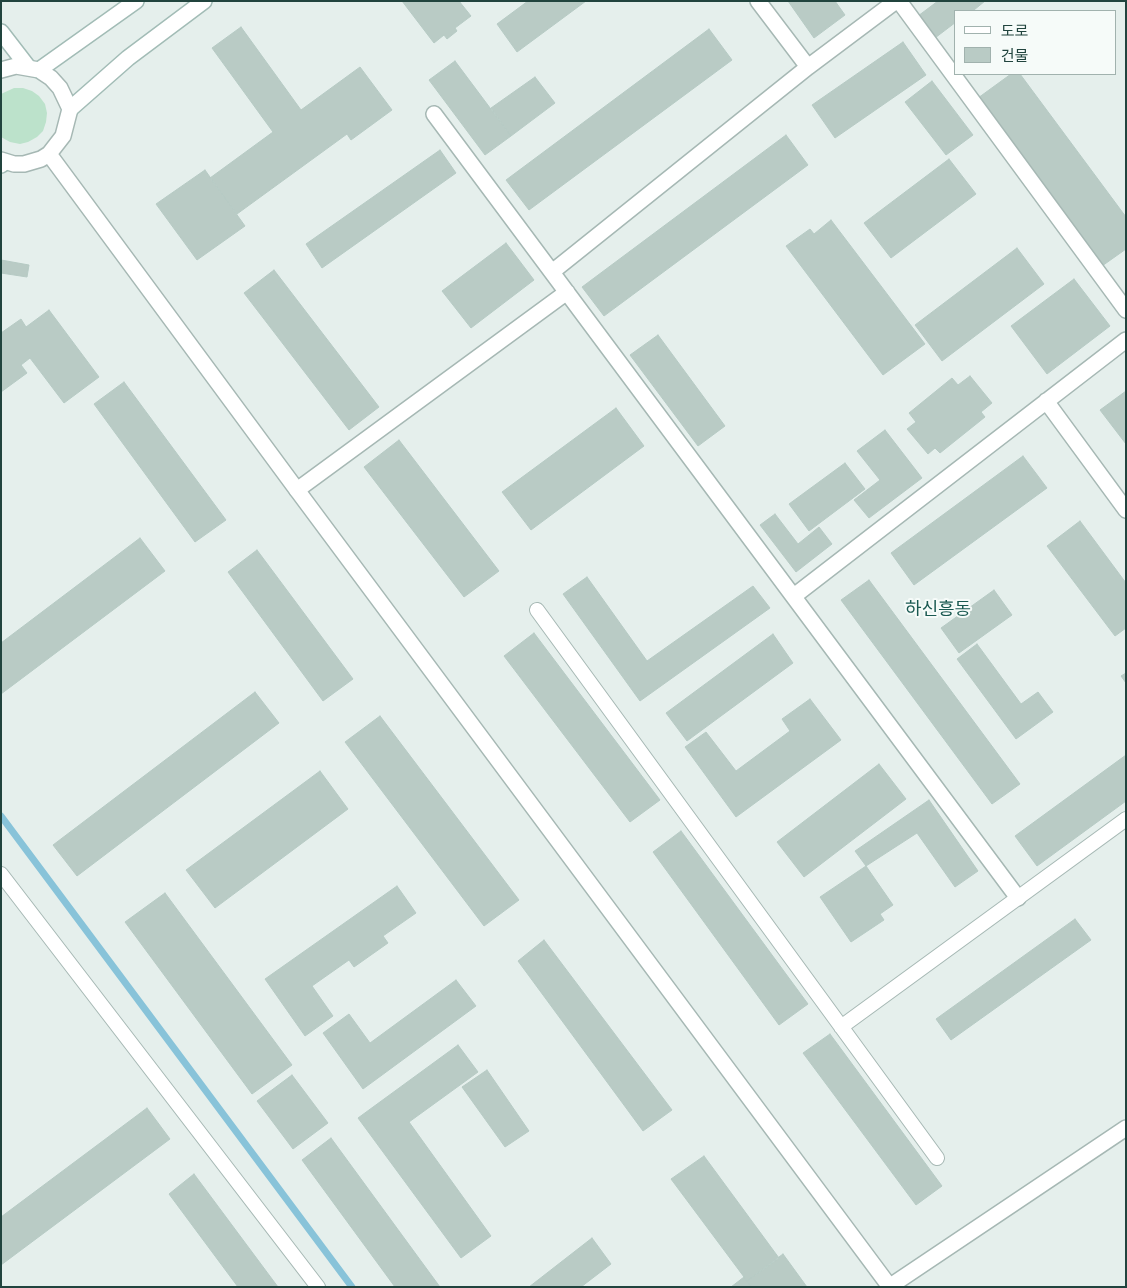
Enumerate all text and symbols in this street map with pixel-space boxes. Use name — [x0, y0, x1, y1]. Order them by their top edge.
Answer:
legend — [954, 10, 1117, 75]
text: 도로 — [1001, 22, 1029, 39]
text: 건물 — [1001, 47, 1029, 64]
district label: 하신흥동 — [905, 598, 971, 620]

